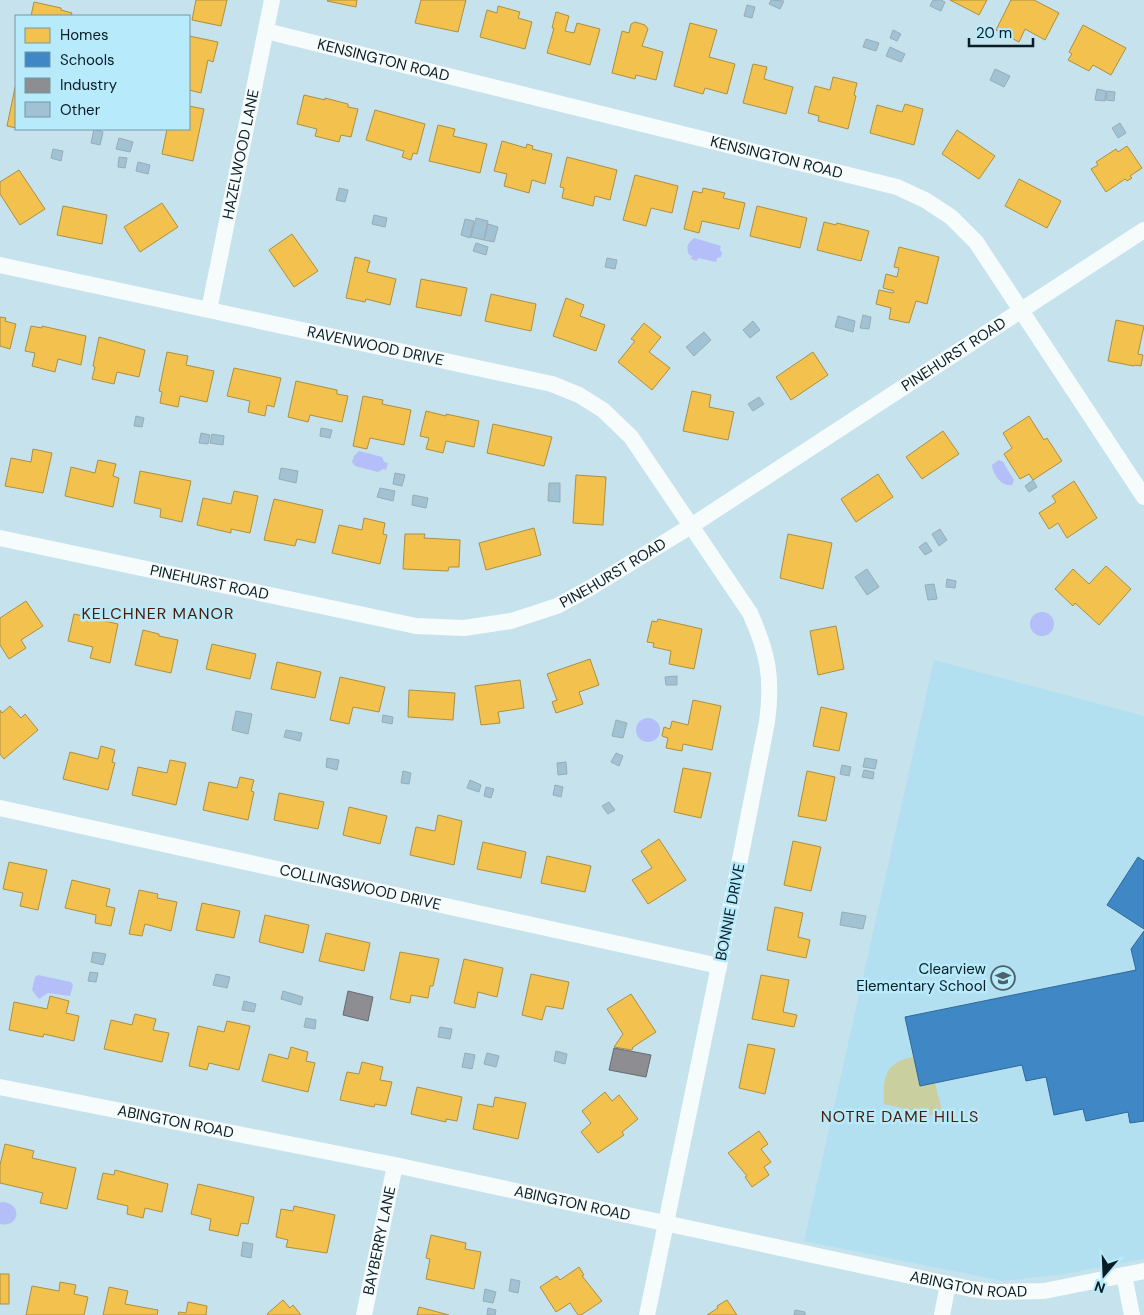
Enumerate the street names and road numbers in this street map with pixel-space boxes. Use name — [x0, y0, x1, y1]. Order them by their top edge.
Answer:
street label: KENSINGTON ROAD — [315, 34, 452, 86]
street label: HAZELWOOD LANE — [218, 87, 264, 221]
street label: KENSINGTON ROAD — [708, 131, 845, 183]
street label: PINEHURST ROAD — [898, 313, 1010, 396]
street label: RAVENWOOD DRIVE — [305, 321, 446, 370]
street label: PINEHURST ROAD — [556, 534, 670, 613]
street label: PINEHURST ROAD — [148, 560, 271, 605]
street label: COLLINGSWOOD DRIVE — [278, 860, 443, 915]
street label: BONNIE DRIVE — [711, 862, 749, 962]
street label: ABINGTON ROAD — [116, 1100, 236, 1143]
street label: ABINGTON ROAD — [512, 1181, 632, 1225]
street label: BAYBERRY LANE — [358, 1184, 400, 1297]
street label: ABINGTON ROAD — [908, 1266, 1027, 1302]

